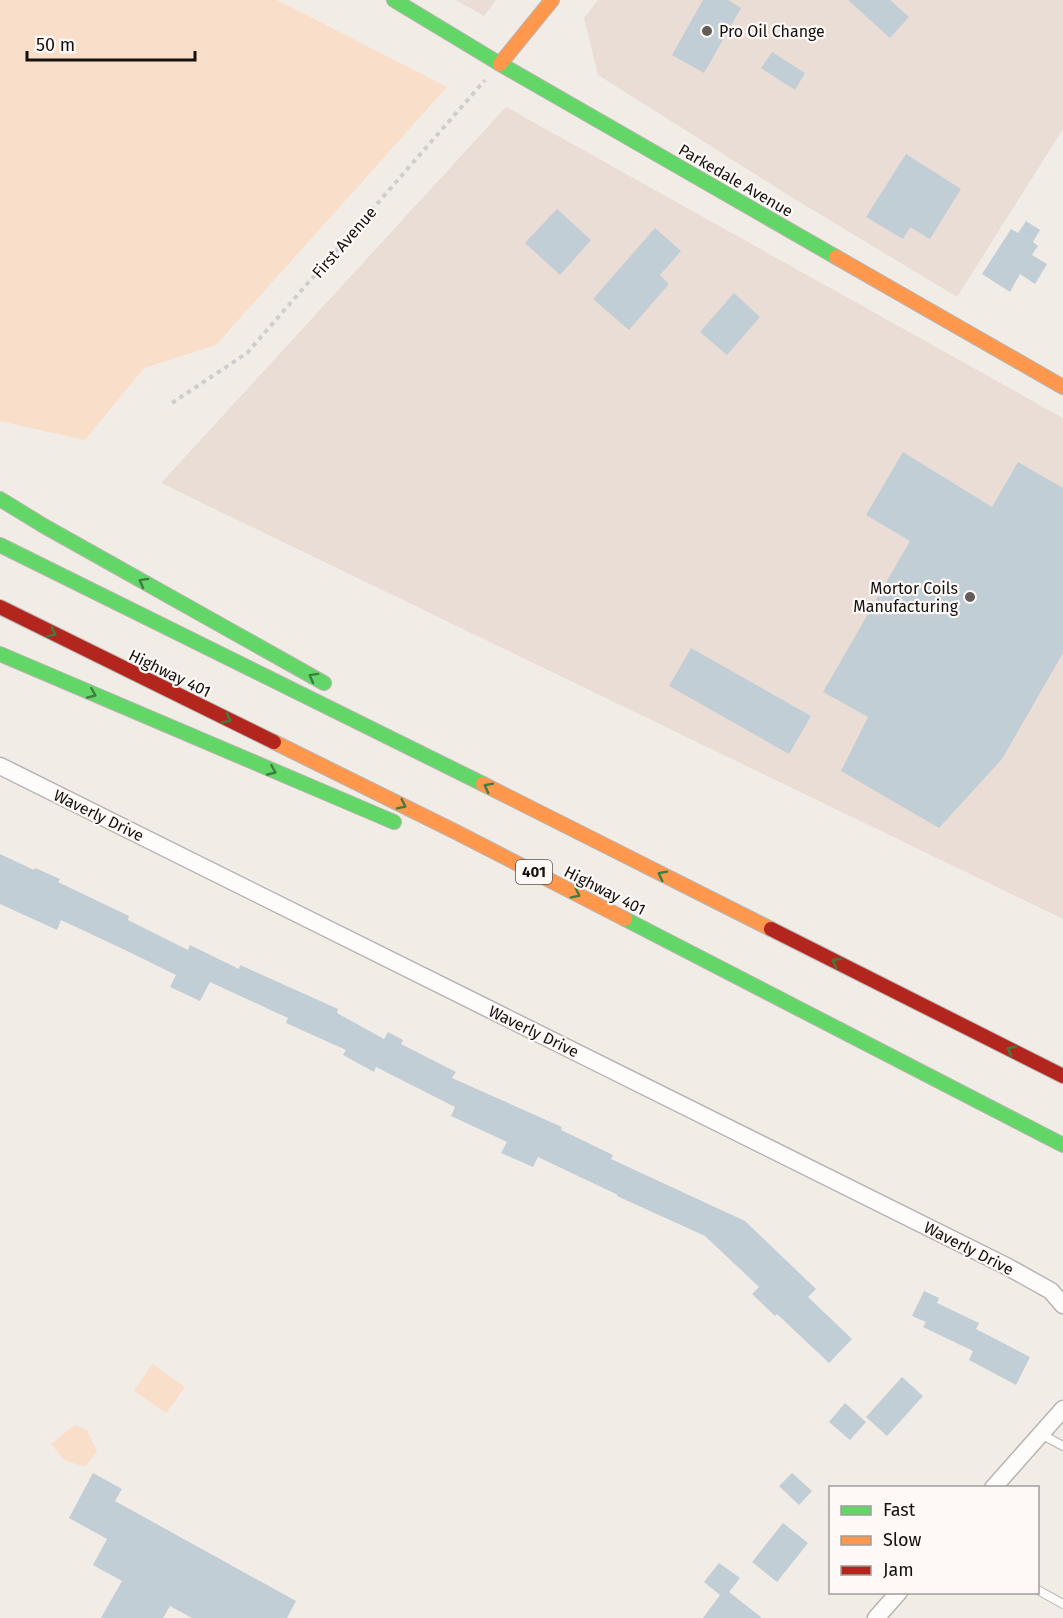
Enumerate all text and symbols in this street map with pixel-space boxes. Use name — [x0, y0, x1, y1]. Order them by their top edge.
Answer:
place label: Pro Oil Change — [719, 22, 825, 41]
scale bar — [27, 24, 195, 62]
marker: Pro Oil Change — [700, 24, 714, 38]
text: 50 m — [36, 34, 75, 56]
street label: Parkedale Avenue — [675, 140, 796, 221]
street label: First Avenue — [308, 203, 381, 282]
one-way arrow — [139, 578, 149, 589]
place label: Mortor Coils Manufacturing — [853, 579, 959, 616]
marker: Mortor Coils Manufacturing — [963, 590, 977, 604]
one-way arrow — [46, 626, 57, 637]
street label: Highway 401 — [126, 645, 214, 701]
one-way arrow — [309, 673, 320, 684]
one-way arrow — [86, 687, 97, 699]
one-way arrow — [221, 712, 232, 723]
one-way arrow — [265, 763, 276, 775]
one-way arrow — [483, 783, 494, 794]
street label: Waverly Drive — [51, 785, 147, 845]
one-way arrow — [396, 798, 407, 810]
road number: 401 — [516, 860, 552, 884]
street label: Highway 401 — [561, 862, 649, 919]
one-way arrow — [658, 870, 669, 882]
one-way arrow — [570, 886, 581, 898]
one-way arrow — [832, 958, 843, 969]
street label: Waverly Drive — [486, 1001, 582, 1061]
one-way arrow — [1006, 1045, 1017, 1057]
street label: Waverly Drive — [921, 1218, 1017, 1279]
legend — [829, 1486, 1039, 1594]
text: Fast — [883, 1499, 916, 1521]
text: Slow — [883, 1529, 922, 1551]
text: Jam — [883, 1559, 914, 1581]

